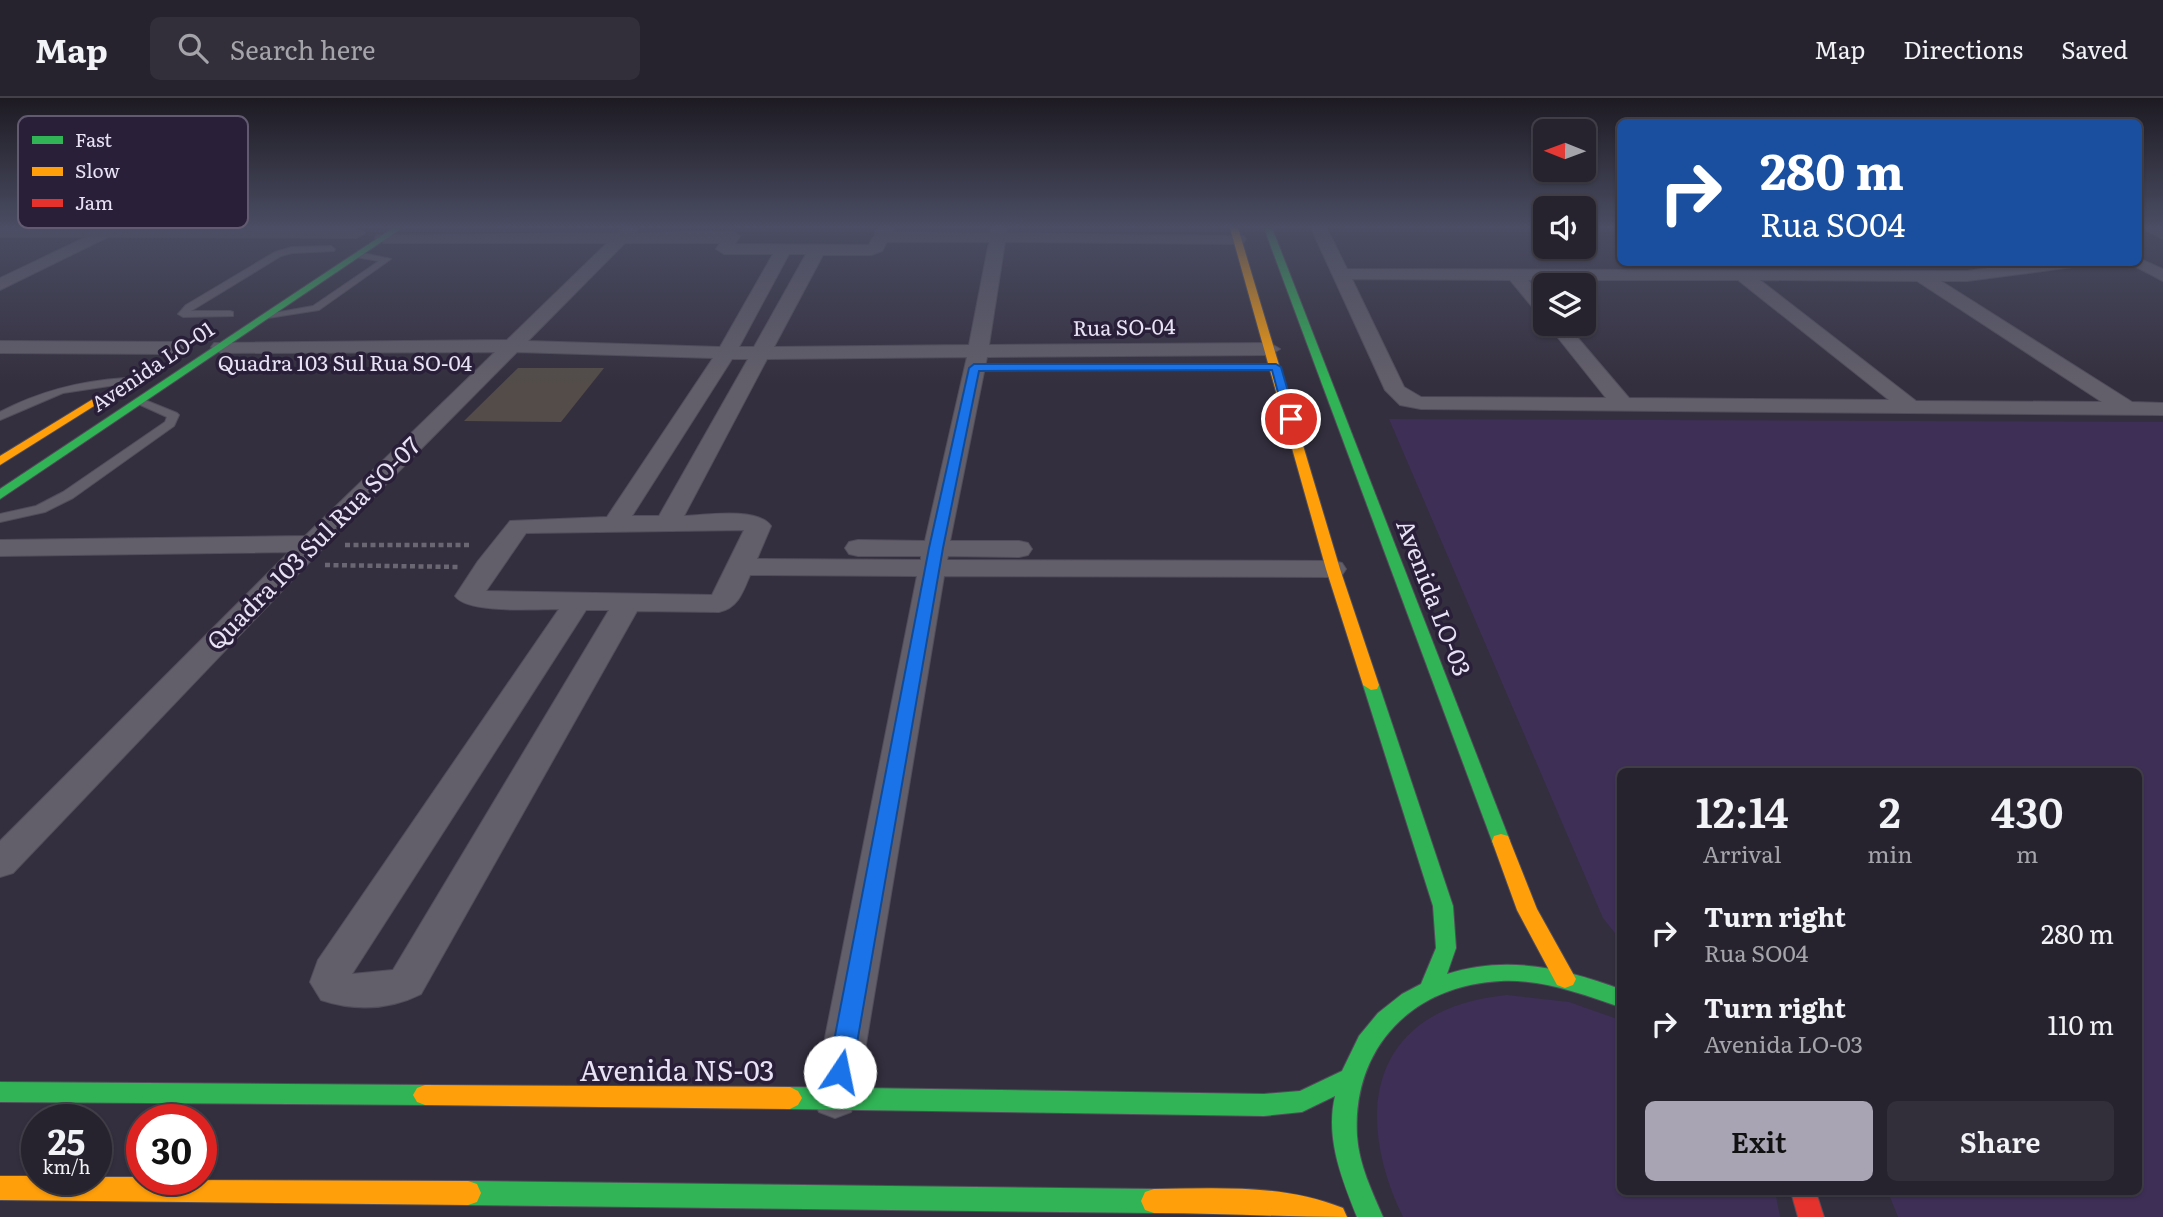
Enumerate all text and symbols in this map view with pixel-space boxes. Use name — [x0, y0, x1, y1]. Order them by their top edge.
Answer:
search box — [150, 17, 640, 80]
text: Map — [35, 24, 108, 73]
icon: search — [174, 29, 212, 67]
text: Search here — [230, 29, 376, 68]
text: Map — [1814, 31, 1865, 66]
text: Directions — [1903, 31, 2023, 66]
text: Saved — [2061, 31, 2128, 66]
legend — [18, 116, 248, 228]
north arrow — [1533, 119, 1596, 182]
map controls — [1533, 119, 1596, 336]
text: Fast — [75, 125, 112, 153]
text: 280 m — [1760, 132, 1904, 205]
icon: right — [1645, 147, 1736, 238]
text: Slow — [75, 156, 120, 184]
text: Jam — [75, 188, 113, 216]
button: sound — [1533, 196, 1596, 259]
text: Rua SO04 — [1760, 199, 1905, 247]
button: layers — [1533, 273, 1596, 336]
street label: Rua SO-04 — [1072, 309, 1176, 342]
street label: Avenida LO-01 — [84, 312, 220, 418]
street label: Quadra 103 Sul Rua SO-04 — [218, 346, 473, 377]
pin — [1261, 389, 1321, 449]
icon: arrive — [1272, 400, 1310, 438]
street label: Quadra 103 Sul Rua SO-07 — [197, 427, 427, 657]
street label: Avenida LO-03 — [1389, 513, 1481, 681]
text: 12:14 — [1695, 779, 1789, 841]
text: 2 — [1879, 779, 1901, 841]
text: 430 — [1991, 779, 2064, 841]
text: Arrival — [1703, 836, 1781, 870]
text: min — [1867, 836, 1912, 870]
text: m — [2016, 836, 2038, 870]
text: Turn right — [1704, 896, 1846, 935]
text: 280 m — [2041, 913, 2114, 952]
icon: right — [1645, 914, 1683, 952]
text: Rua SO04 — [1704, 935, 1808, 969]
text: Turn right — [1704, 987, 1846, 1026]
text: 110 m — [2047, 1004, 2114, 1043]
icon: right — [1645, 1005, 1683, 1043]
text: Avenida LO-03 — [1704, 1026, 1863, 1060]
position arrow — [803, 1035, 877, 1109]
street label: Avenida NS-03 — [580, 1048, 774, 1090]
button: Exit — [1645, 1101, 1873, 1181]
button: Share — [1887, 1101, 2114, 1181]
speed limit sign: 30 — [126, 1104, 217, 1195]
text: 25 — [48, 1114, 85, 1166]
text: km/h — [43, 1153, 90, 1180]

